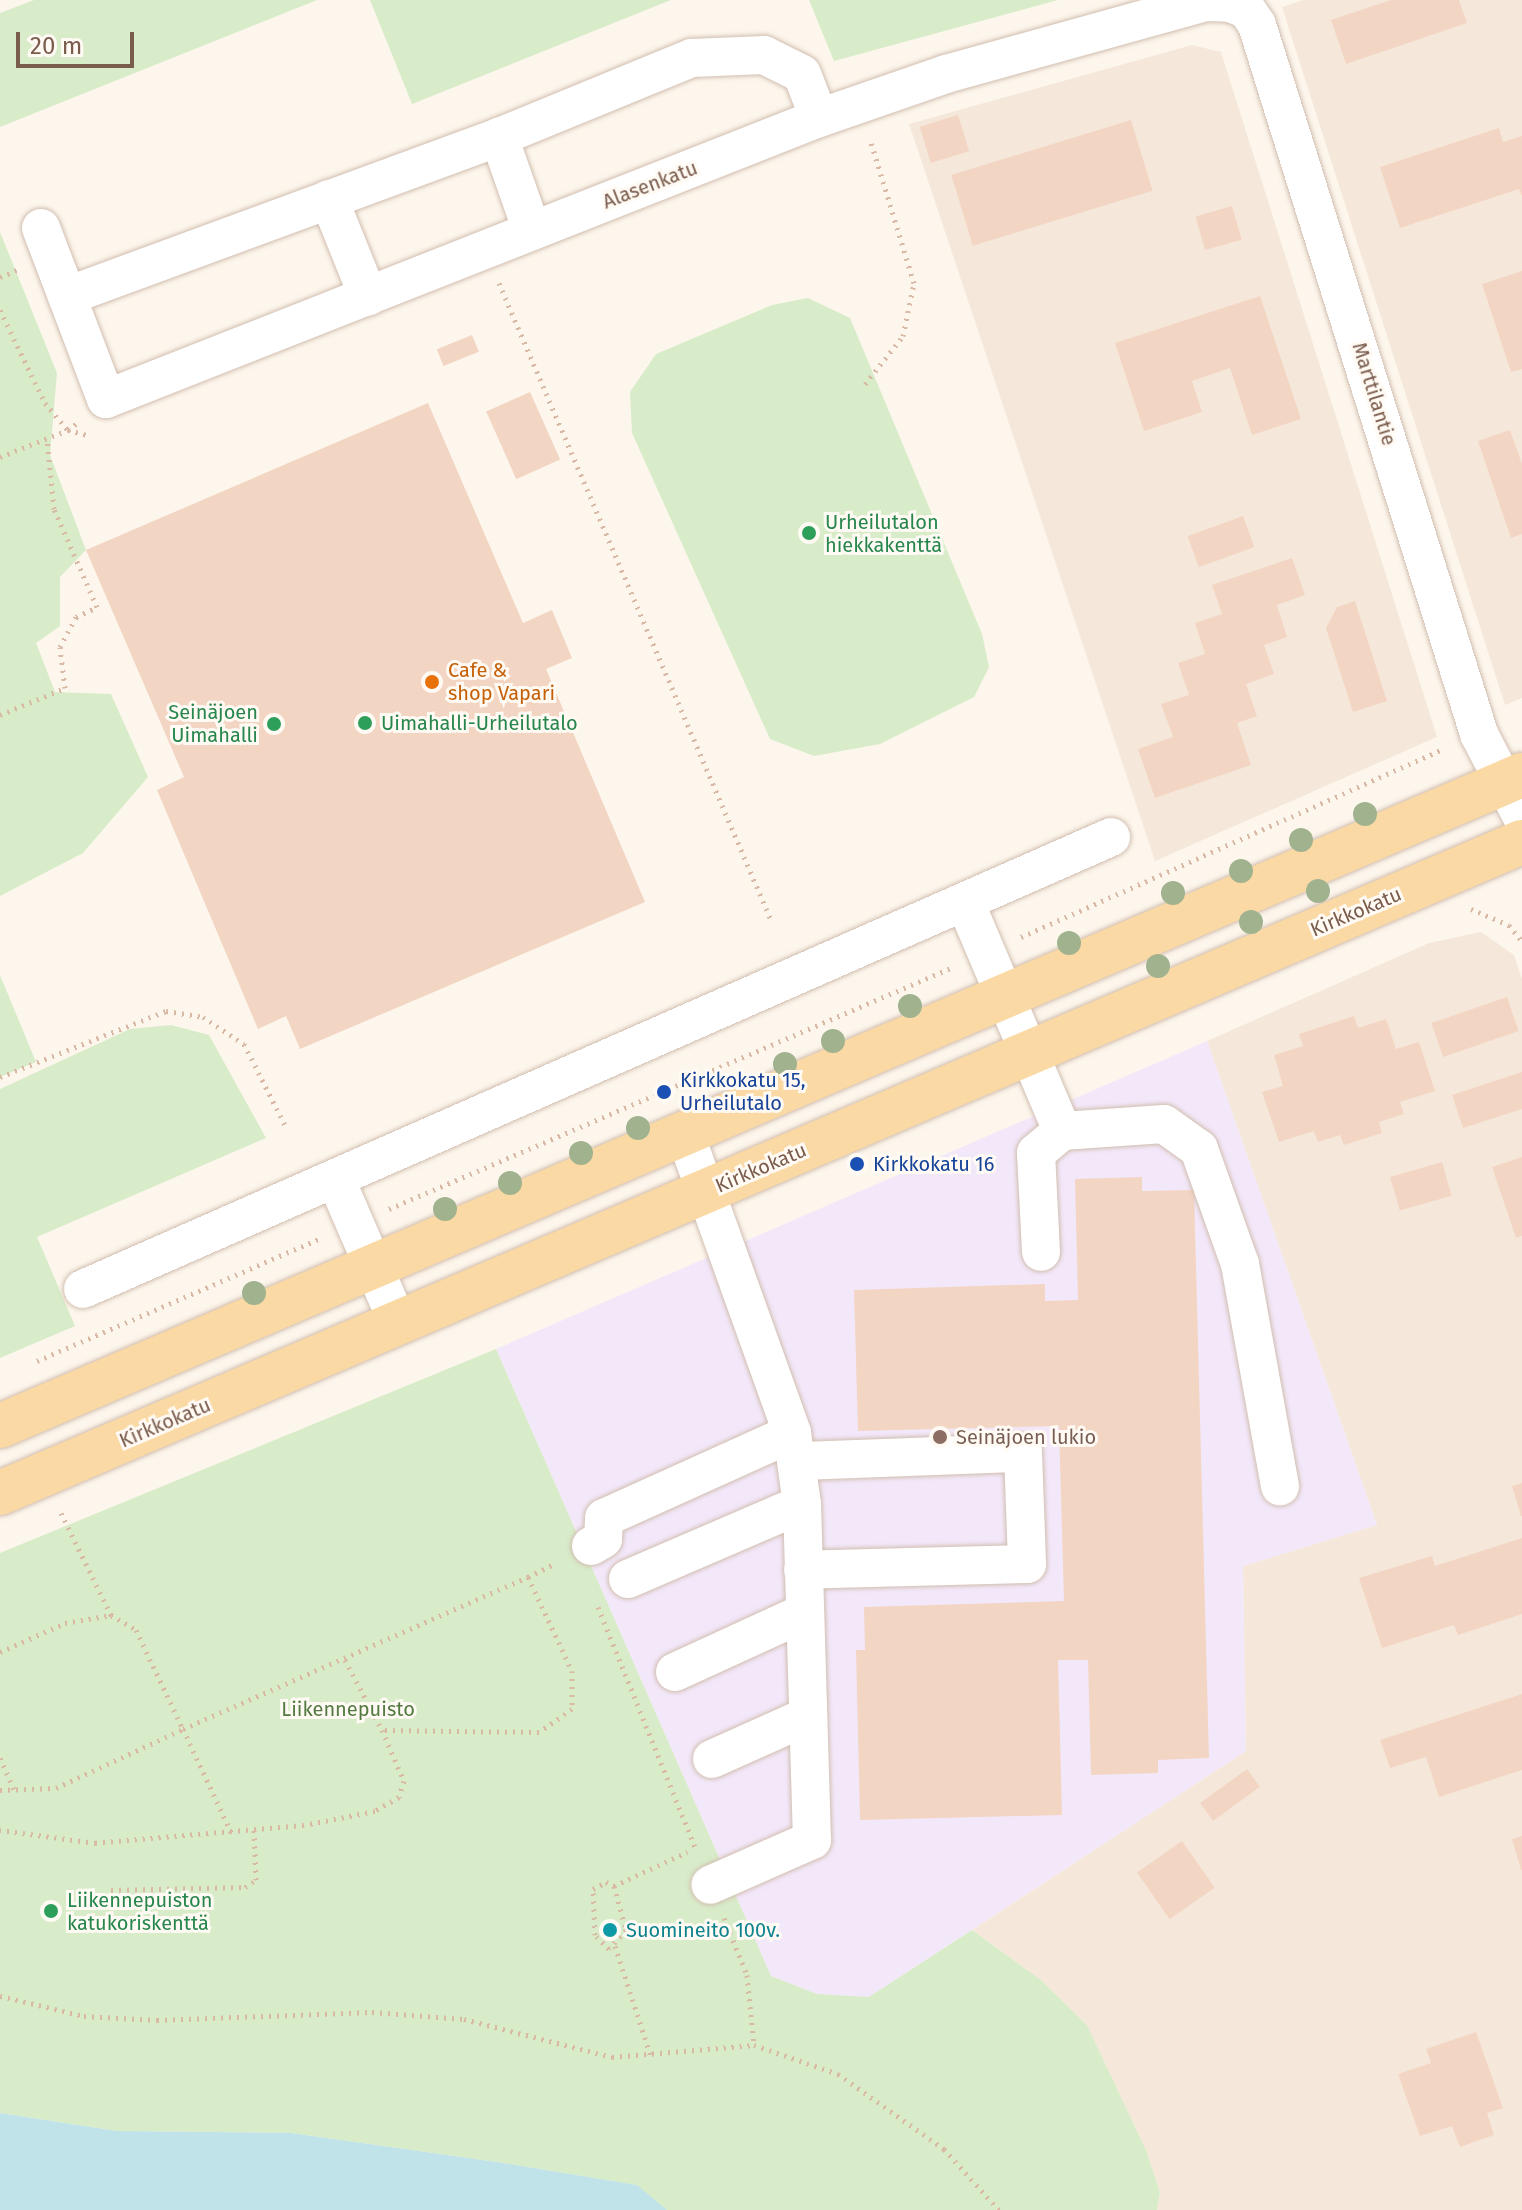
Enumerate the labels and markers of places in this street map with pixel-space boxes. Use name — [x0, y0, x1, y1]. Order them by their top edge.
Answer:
place label: Urheilutalon hiekkakenttä — [825, 510, 942, 557]
marker: Urheilutalon hiekkakenttä — [800, 524, 818, 542]
place label: Cafe & shop Vapari — [448, 658, 555, 705]
marker: Cafe & shop Vapari — [423, 673, 441, 691]
place label: Seinäjoen Uimahalli — [168, 700, 258, 747]
place label: Uimahalli-Urheilutalo — [381, 711, 578, 735]
marker: Uimahalli-Urheilutalo — [356, 714, 374, 732]
marker: Seinäjoen Uimahalli — [265, 715, 283, 733]
place label: Kirkkokatu 15, Urheilutalo — [680, 1068, 806, 1115]
marker: Kirkkokatu 15, Urheilutalo — [655, 1083, 673, 1101]
place label: Kirkkokatu 16 — [873, 1152, 994, 1176]
marker: Kirkkokatu 16 — [848, 1155, 866, 1173]
place label: Seinäjoen lukio — [956, 1425, 1096, 1449]
marker: Seinäjoen lukio — [931, 1428, 949, 1446]
place label: Liikennepuiston katukoriskenttä — [67, 1888, 212, 1935]
marker: Liikennepuiston katukoriskenttä — [42, 1902, 60, 1920]
place label: Suomineito 100v. — [626, 1918, 780, 1942]
marker: Suomineito 100v. — [601, 1921, 619, 1939]

